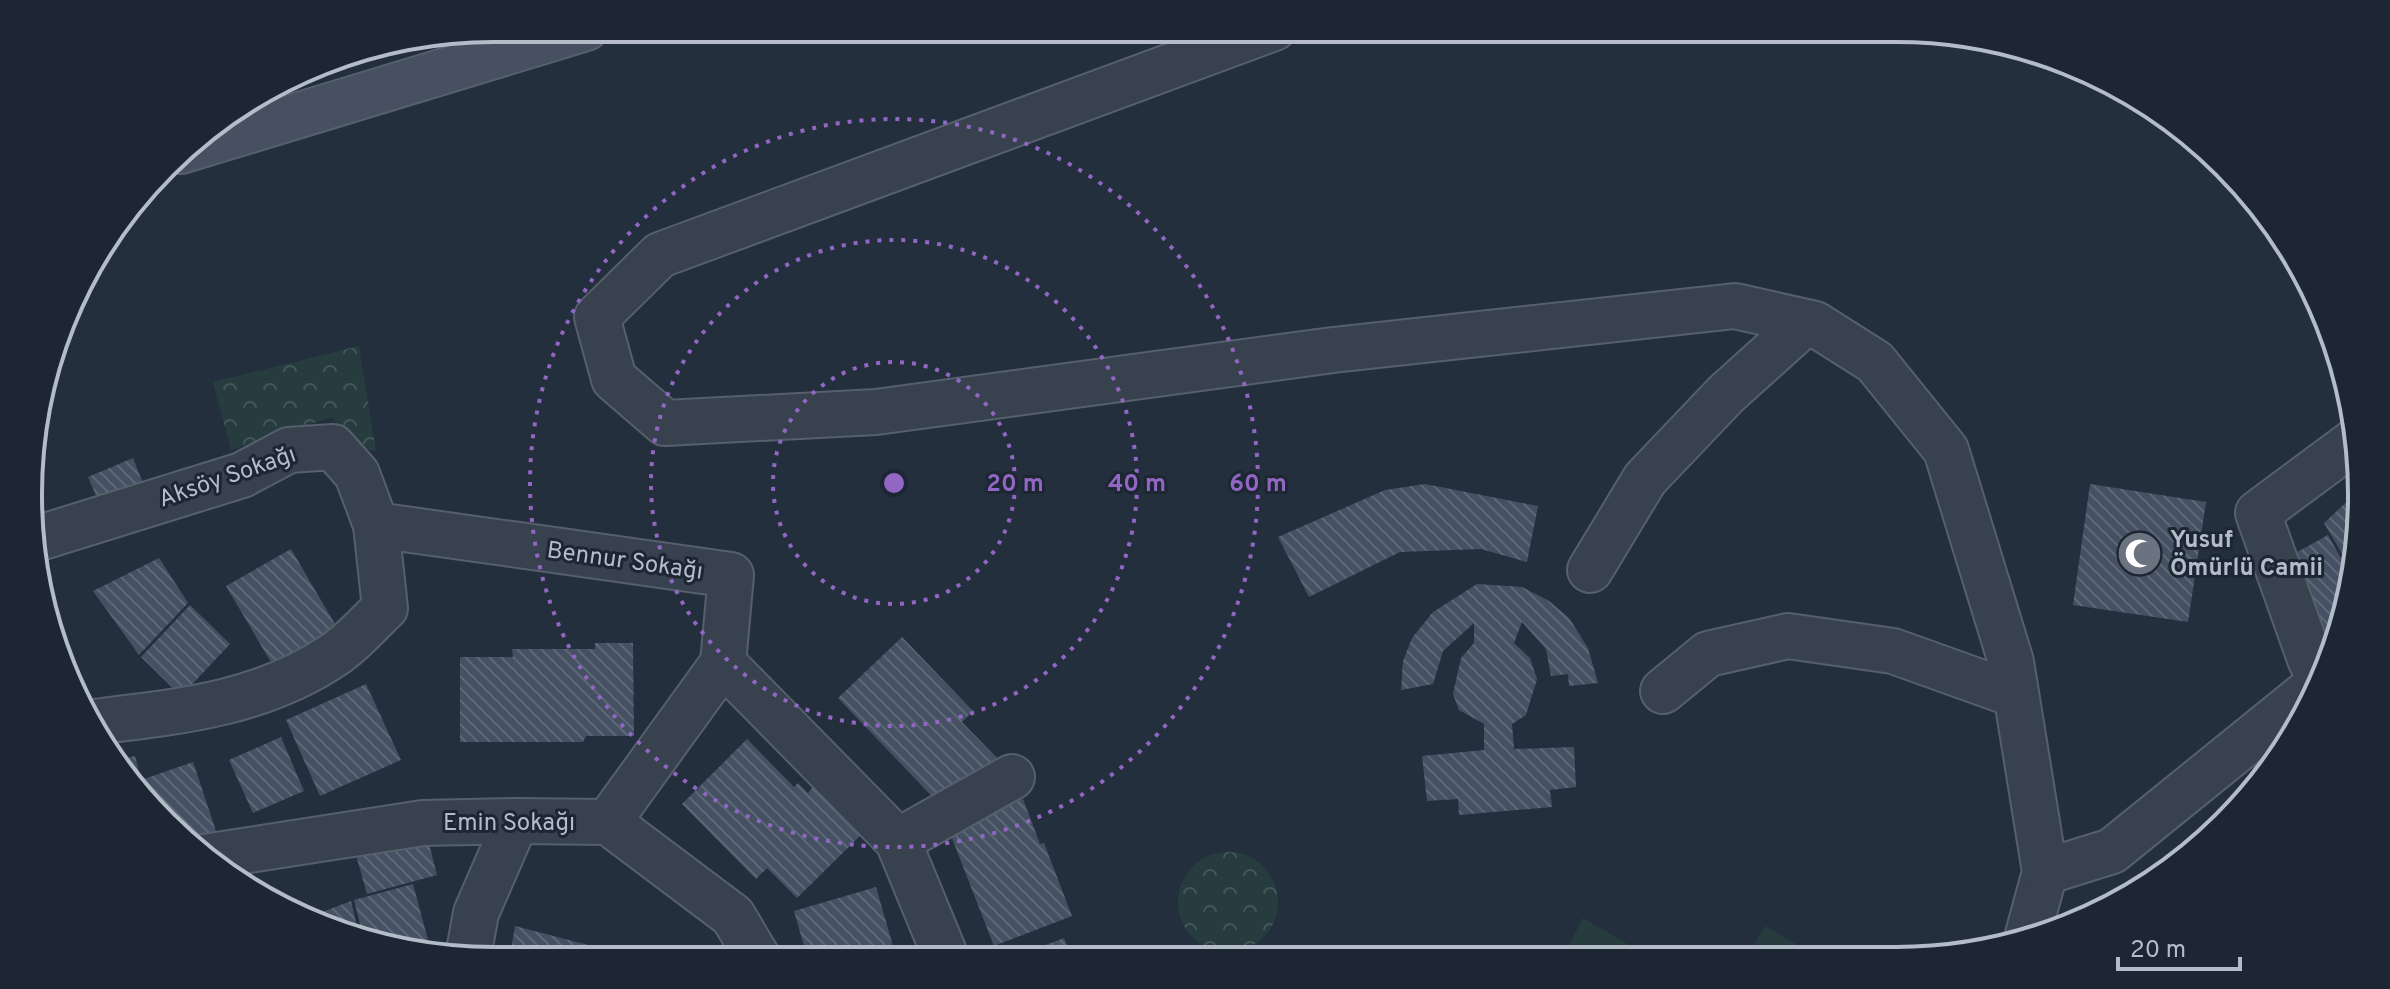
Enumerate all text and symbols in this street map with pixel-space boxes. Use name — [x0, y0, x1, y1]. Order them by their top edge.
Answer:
street label: Aksöy Sokağı — [155, 440, 300, 515]
centre of rings — [880, 469, 908, 497]
text: 20 m — [986, 470, 1044, 500]
text: 40 m — [1108, 470, 1166, 500]
text: 60 m — [1229, 470, 1287, 500]
place label: Yusuf Ömürlü Camii — [2170, 526, 2323, 584]
mosque icon: Yusuf Ömürlü Camii — [2115, 529, 2163, 577]
street label: Bennur Sokağı — [545, 536, 705, 588]
street label: Emin Sokağı — [443, 809, 575, 839]
scale bar — [2118, 921, 2240, 971]
text: 20 m — [2130, 936, 2186, 966]

